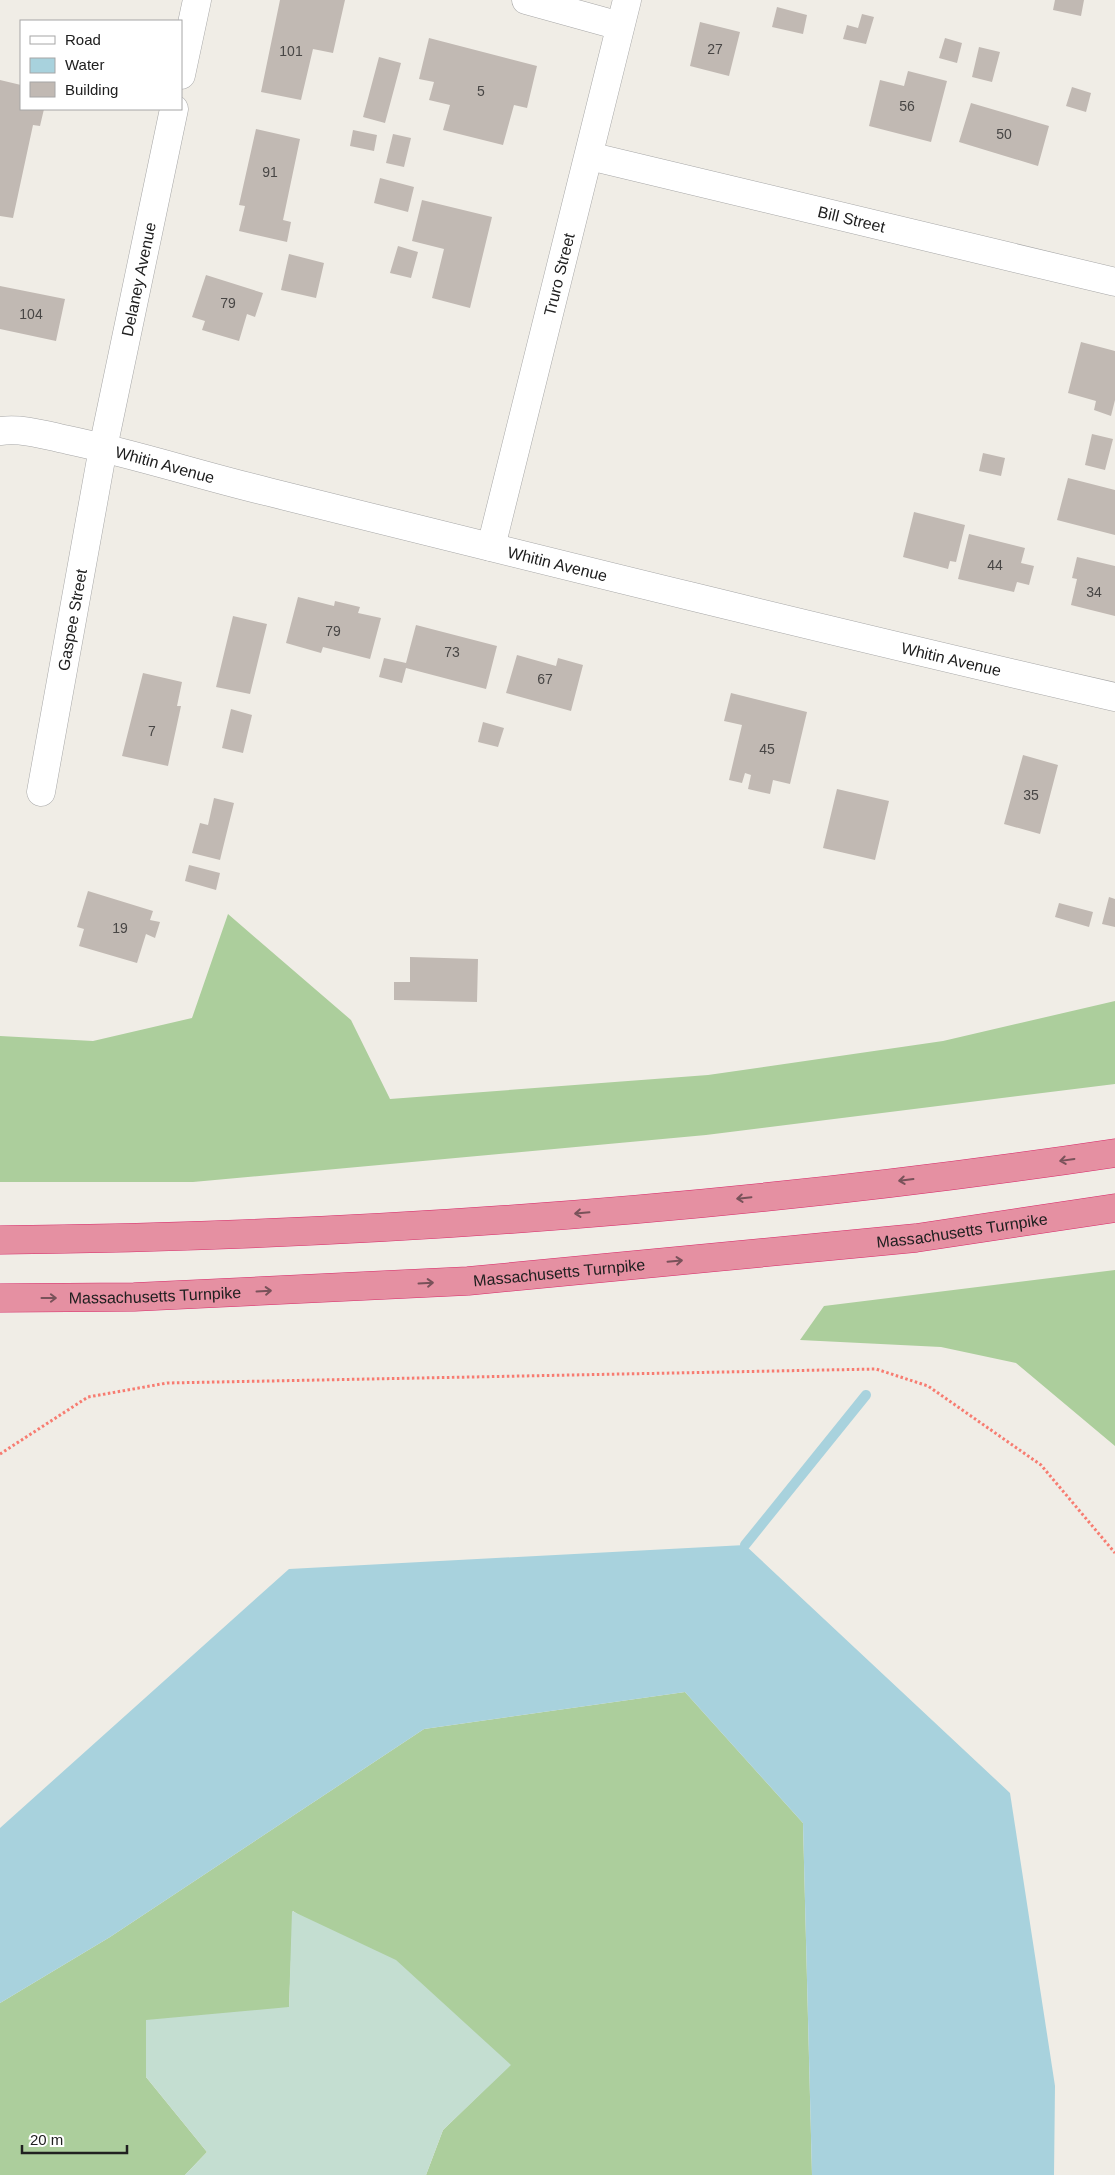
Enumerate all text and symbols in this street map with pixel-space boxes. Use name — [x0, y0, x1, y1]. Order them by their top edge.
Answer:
legend — [20, 20, 182, 110]
text: Road — [65, 31, 101, 48]
house number: 27 — [707, 41, 723, 57]
house number: 101 — [279, 43, 303, 59]
text: Water — [65, 56, 104, 73]
text: Building — [65, 81, 118, 98]
house number: 5 — [477, 83, 485, 99]
house number: 56 — [899, 98, 915, 114]
house number: 50 — [996, 126, 1012, 142]
house number: 91 — [262, 164, 278, 180]
street label: Bill Street — [816, 203, 887, 235]
street label: Delaney Avenue — [118, 220, 159, 338]
street label: Truro Street — [540, 231, 577, 318]
house number: 79 — [220, 295, 236, 311]
house number: 104 — [19, 306, 43, 322]
street label: Whitin Avenue — [114, 443, 217, 486]
street label: Whitin Avenue — [506, 543, 609, 584]
house number: 44 — [987, 557, 1003, 573]
street label: Gaspee Street — [55, 567, 90, 672]
house number: 34 — [1086, 584, 1102, 600]
house number: 79 — [325, 623, 341, 639]
street label: Whitin Avenue — [900, 639, 1003, 679]
house number: 73 — [444, 644, 460, 660]
house number: 67 — [537, 671, 553, 687]
house number: 7 — [148, 723, 156, 739]
house number: 45 — [759, 741, 775, 757]
house number: 35 — [1023, 787, 1039, 803]
house number: 19 — [112, 920, 128, 936]
one-way arrow — [1059, 1155, 1075, 1165]
one-way arrow — [898, 1175, 914, 1185]
one-way arrow — [736, 1193, 752, 1203]
one-way arrow — [574, 1208, 590, 1217]
street label: Massachusetts Turnpike — [876, 1210, 1049, 1250]
street label: Massachusetts Turnpike — [472, 1256, 646, 1289]
one-way arrow — [667, 1256, 683, 1266]
one-way arrow — [418, 1278, 434, 1287]
street label: Massachusetts Turnpike — [69, 1283, 242, 1306]
one-way arrow — [255, 1286, 271, 1295]
one-way arrow — [40, 1293, 56, 1303]
scale bar — [22, 2122, 128, 2154]
text: 20 m — [30, 2131, 63, 2148]

